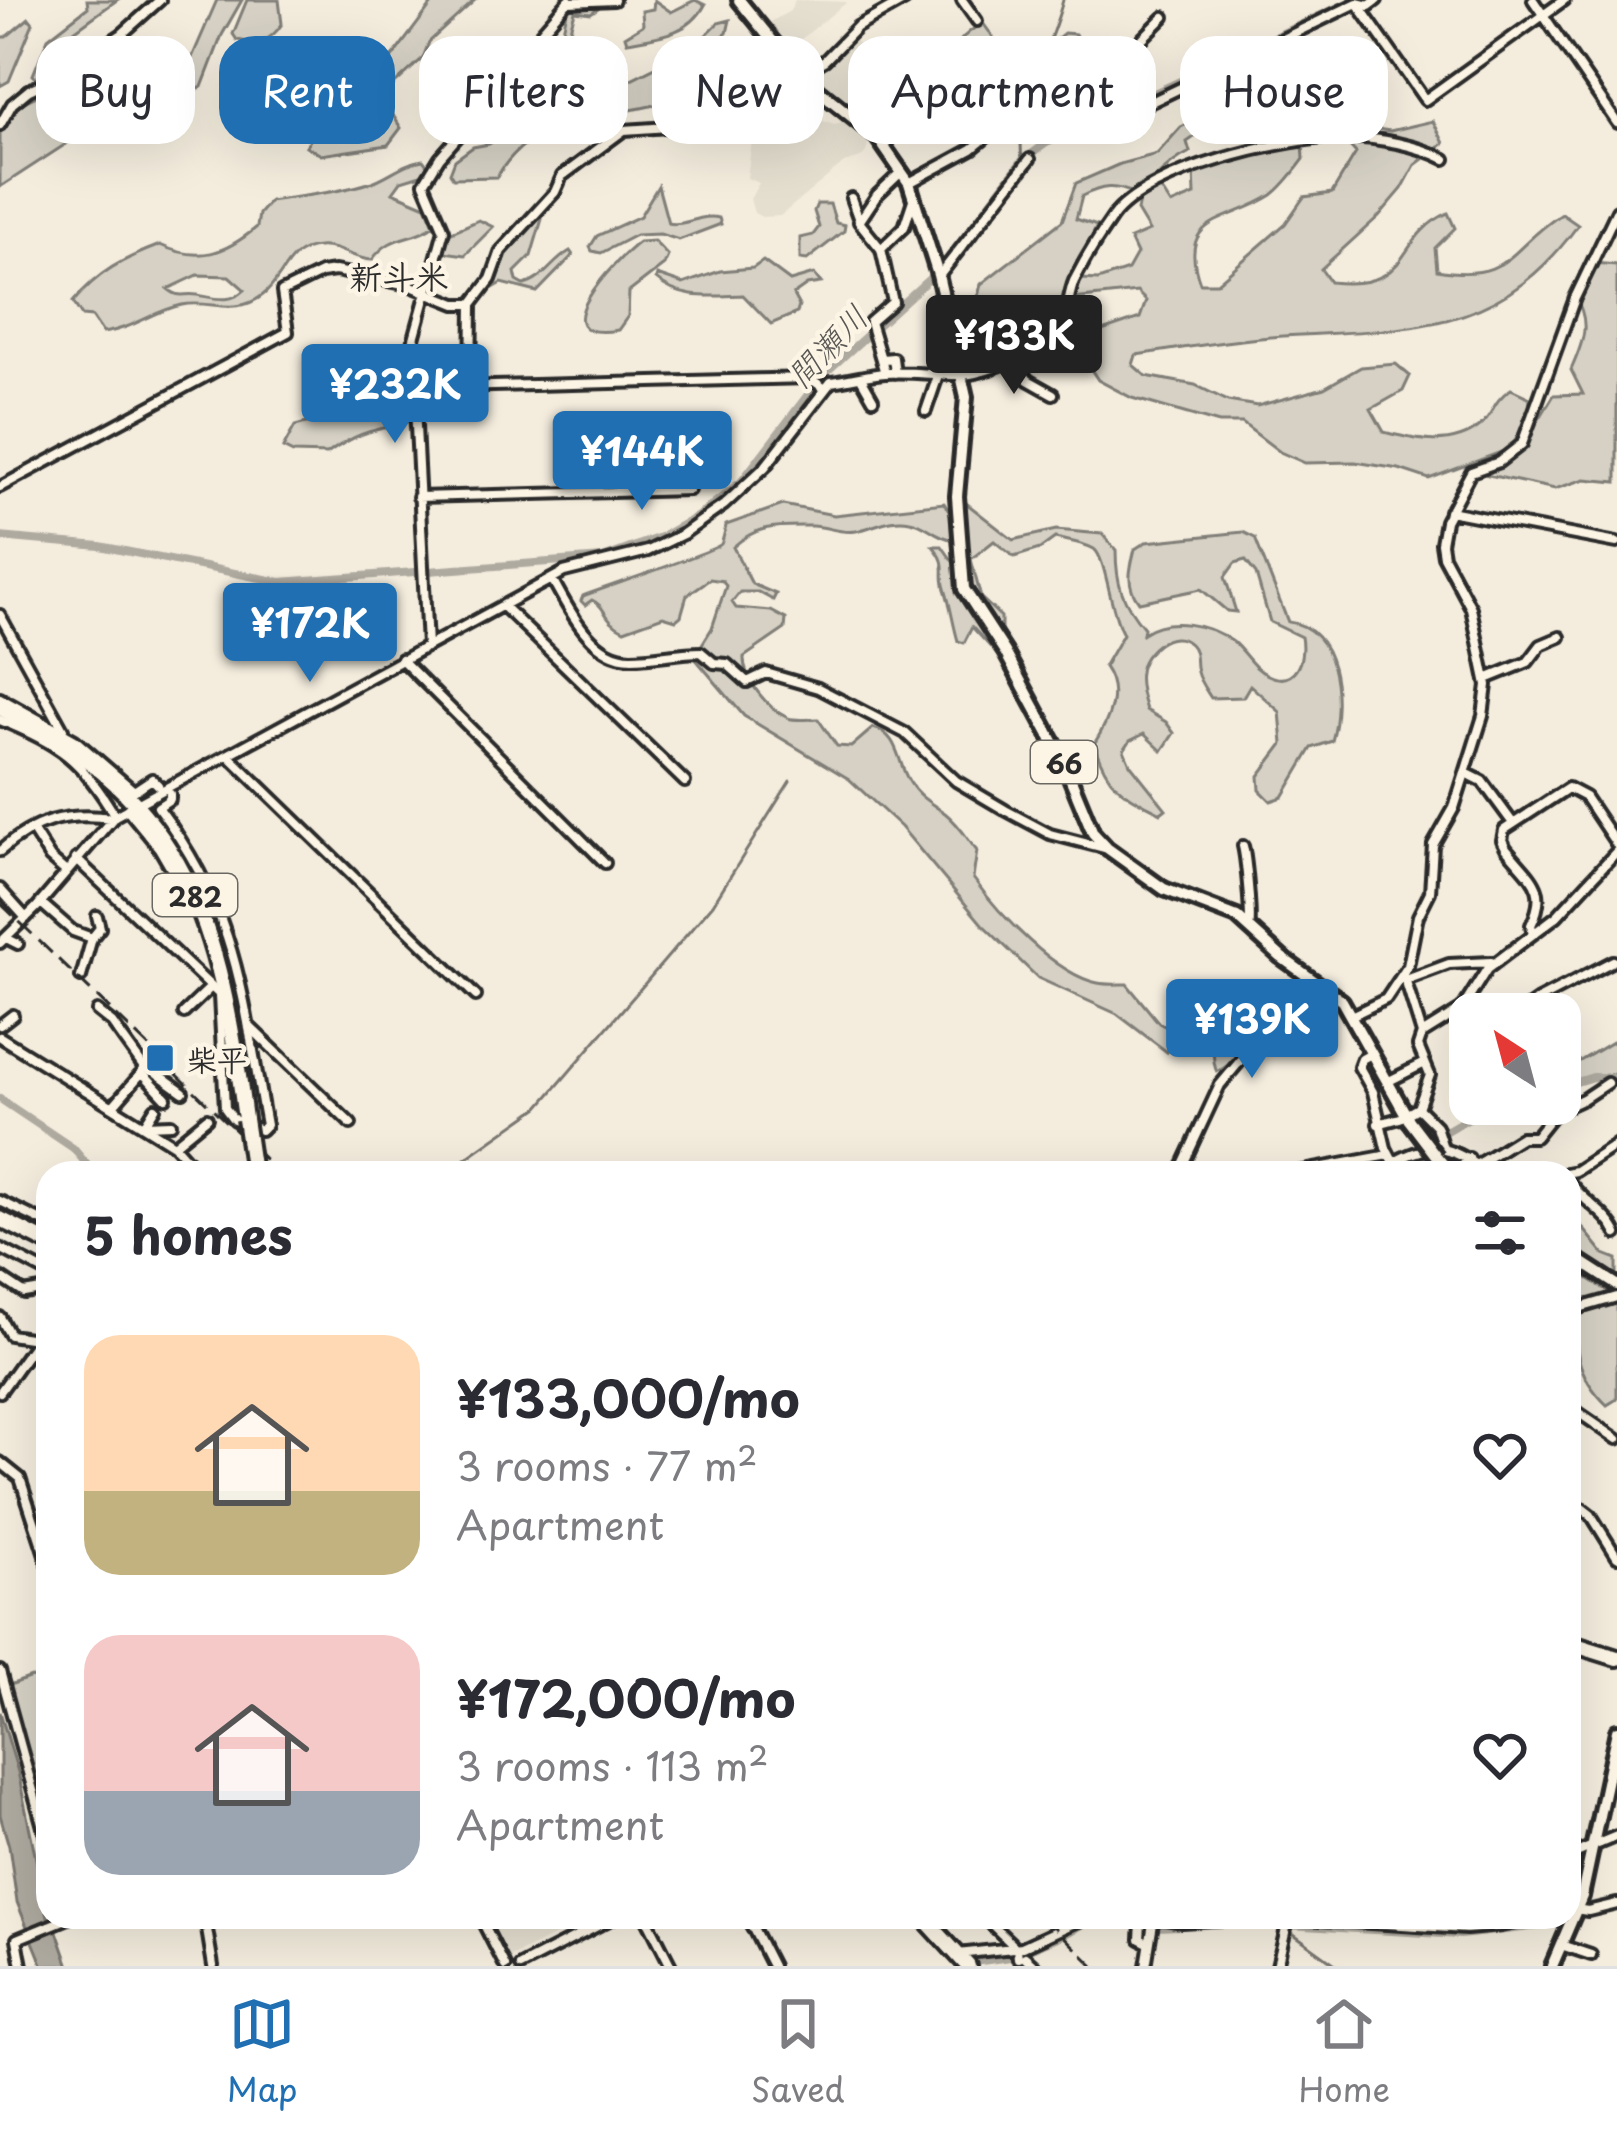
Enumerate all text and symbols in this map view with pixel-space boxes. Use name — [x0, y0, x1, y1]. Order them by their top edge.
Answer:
chip: Buy — [36, 36, 195, 144]
chip: Rent — [219, 36, 395, 144]
chip: Filters — [419, 36, 628, 144]
chip: New — [652, 36, 824, 144]
chip: Apartment — [848, 36, 1156, 144]
chip: House — [1180, 36, 1388, 144]
district label: 新斗米 — [350, 250, 449, 300]
water label: 間瀬川 — [774, 292, 878, 398]
pin: ¥133K — [930, 295, 1098, 397]
text: ¥133K — [953, 304, 1075, 363]
pin: ¥232K — [311, 344, 479, 446]
text: ¥232K — [329, 353, 461, 412]
pin: ¥144K — [558, 411, 726, 513]
text: ¥144K — [580, 420, 704, 479]
pin: ¥172K — [226, 583, 394, 685]
text: ¥172K — [250, 592, 370, 651]
road number: 66 — [1031, 741, 1097, 783]
road number: 282 — [153, 874, 237, 916]
pin: ¥139K — [1168, 979, 1336, 1081]
text: ¥139K — [1193, 988, 1311, 1047]
north arrow — [1449, 993, 1581, 1125]
map controls — [1449, 993, 1581, 1125]
place label: 柴平 — [187, 1036, 247, 1081]
marker: 柴平 — [144, 1042, 176, 1074]
text: 5 homes — [84, 1195, 293, 1272]
icon: filters — [1467, 1200, 1533, 1266]
text: ¥133,000/mo — [456, 1358, 800, 1435]
icon: home — [180, 1383, 324, 1527]
icon: heart — [1467, 1422, 1533, 1488]
text: 3 rooms · 77 m² — [456, 1435, 758, 1494]
text: Apartment — [456, 1494, 664, 1553]
text: ¥172,000/mo — [456, 1658, 795, 1735]
icon: home — [180, 1683, 324, 1827]
icon: heart — [1467, 1722, 1533, 1788]
text: 3 rooms · 113 m² — [456, 1735, 769, 1794]
text: Apartment — [456, 1794, 664, 1853]
tab: Map — [227, 1991, 297, 2113]
tab: Saved — [751, 1991, 845, 2113]
tab: Home — [1298, 1991, 1390, 2113]

